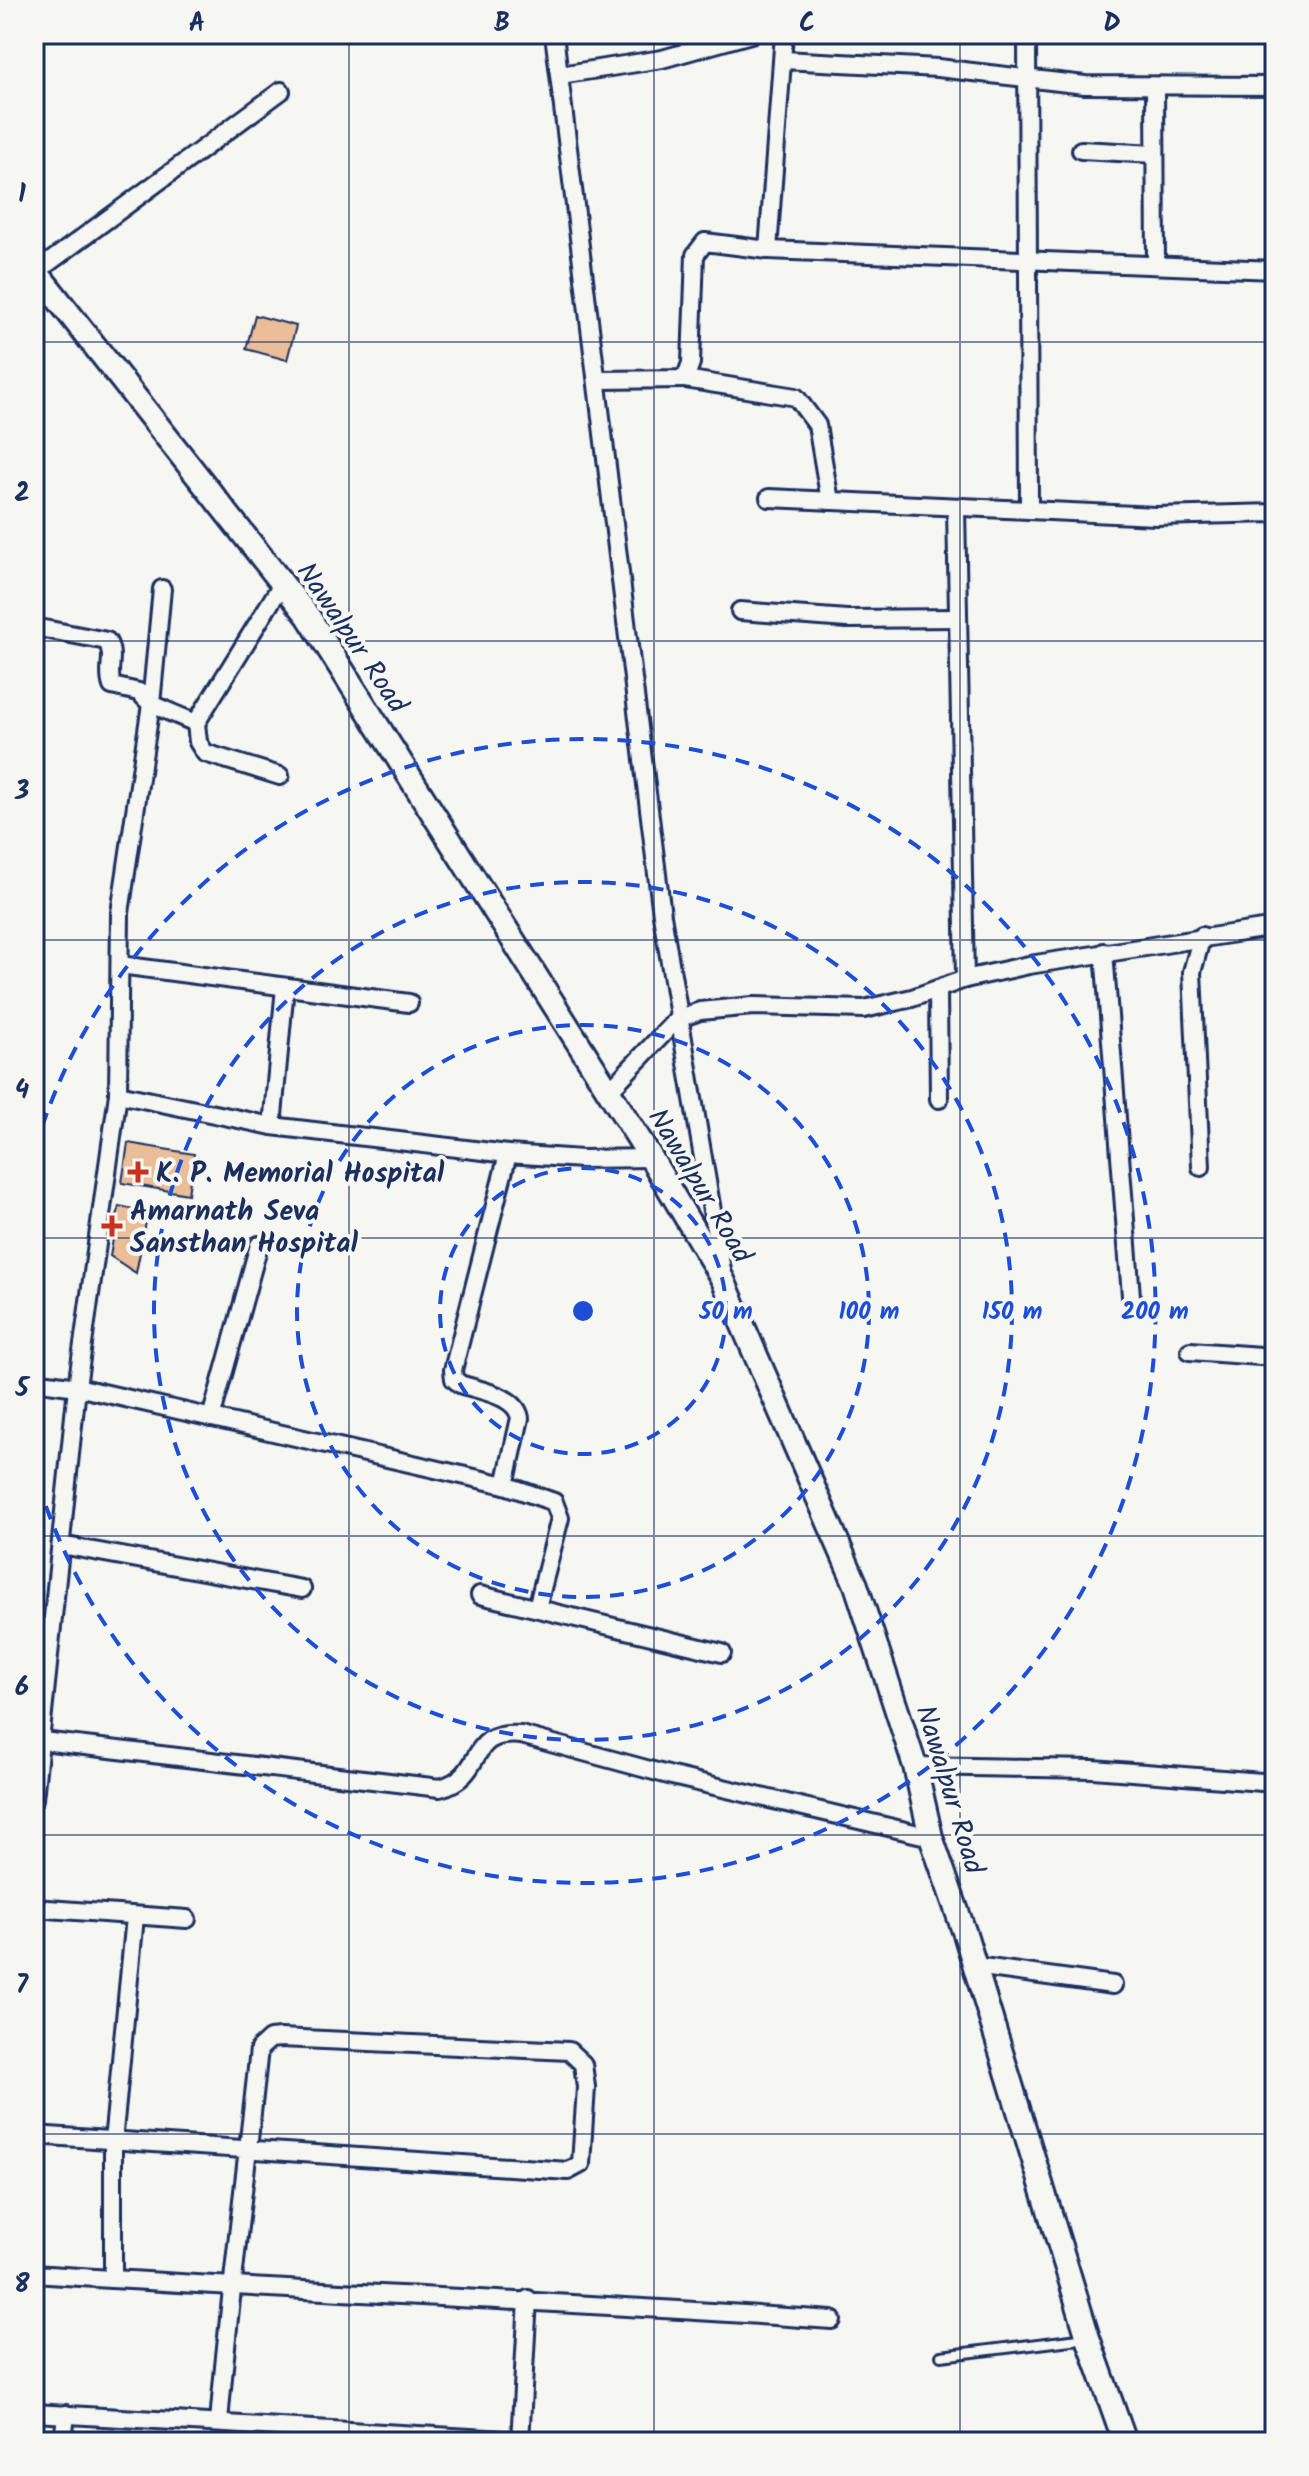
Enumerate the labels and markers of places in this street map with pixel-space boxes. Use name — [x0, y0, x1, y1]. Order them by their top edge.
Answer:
place label: K. P. Memorial Hospital — [156, 1152, 445, 1197]
marker: K. P. Memorial Hospital — [127, 1161, 149, 1183]
place label: Amarnath Seva Sansthan Hospital — [130, 1190, 359, 1267]
marker: Amarnath Seva Sansthan Hospital — [101, 1215, 123, 1237]
centre of rings — [569, 1297, 597, 1325]

